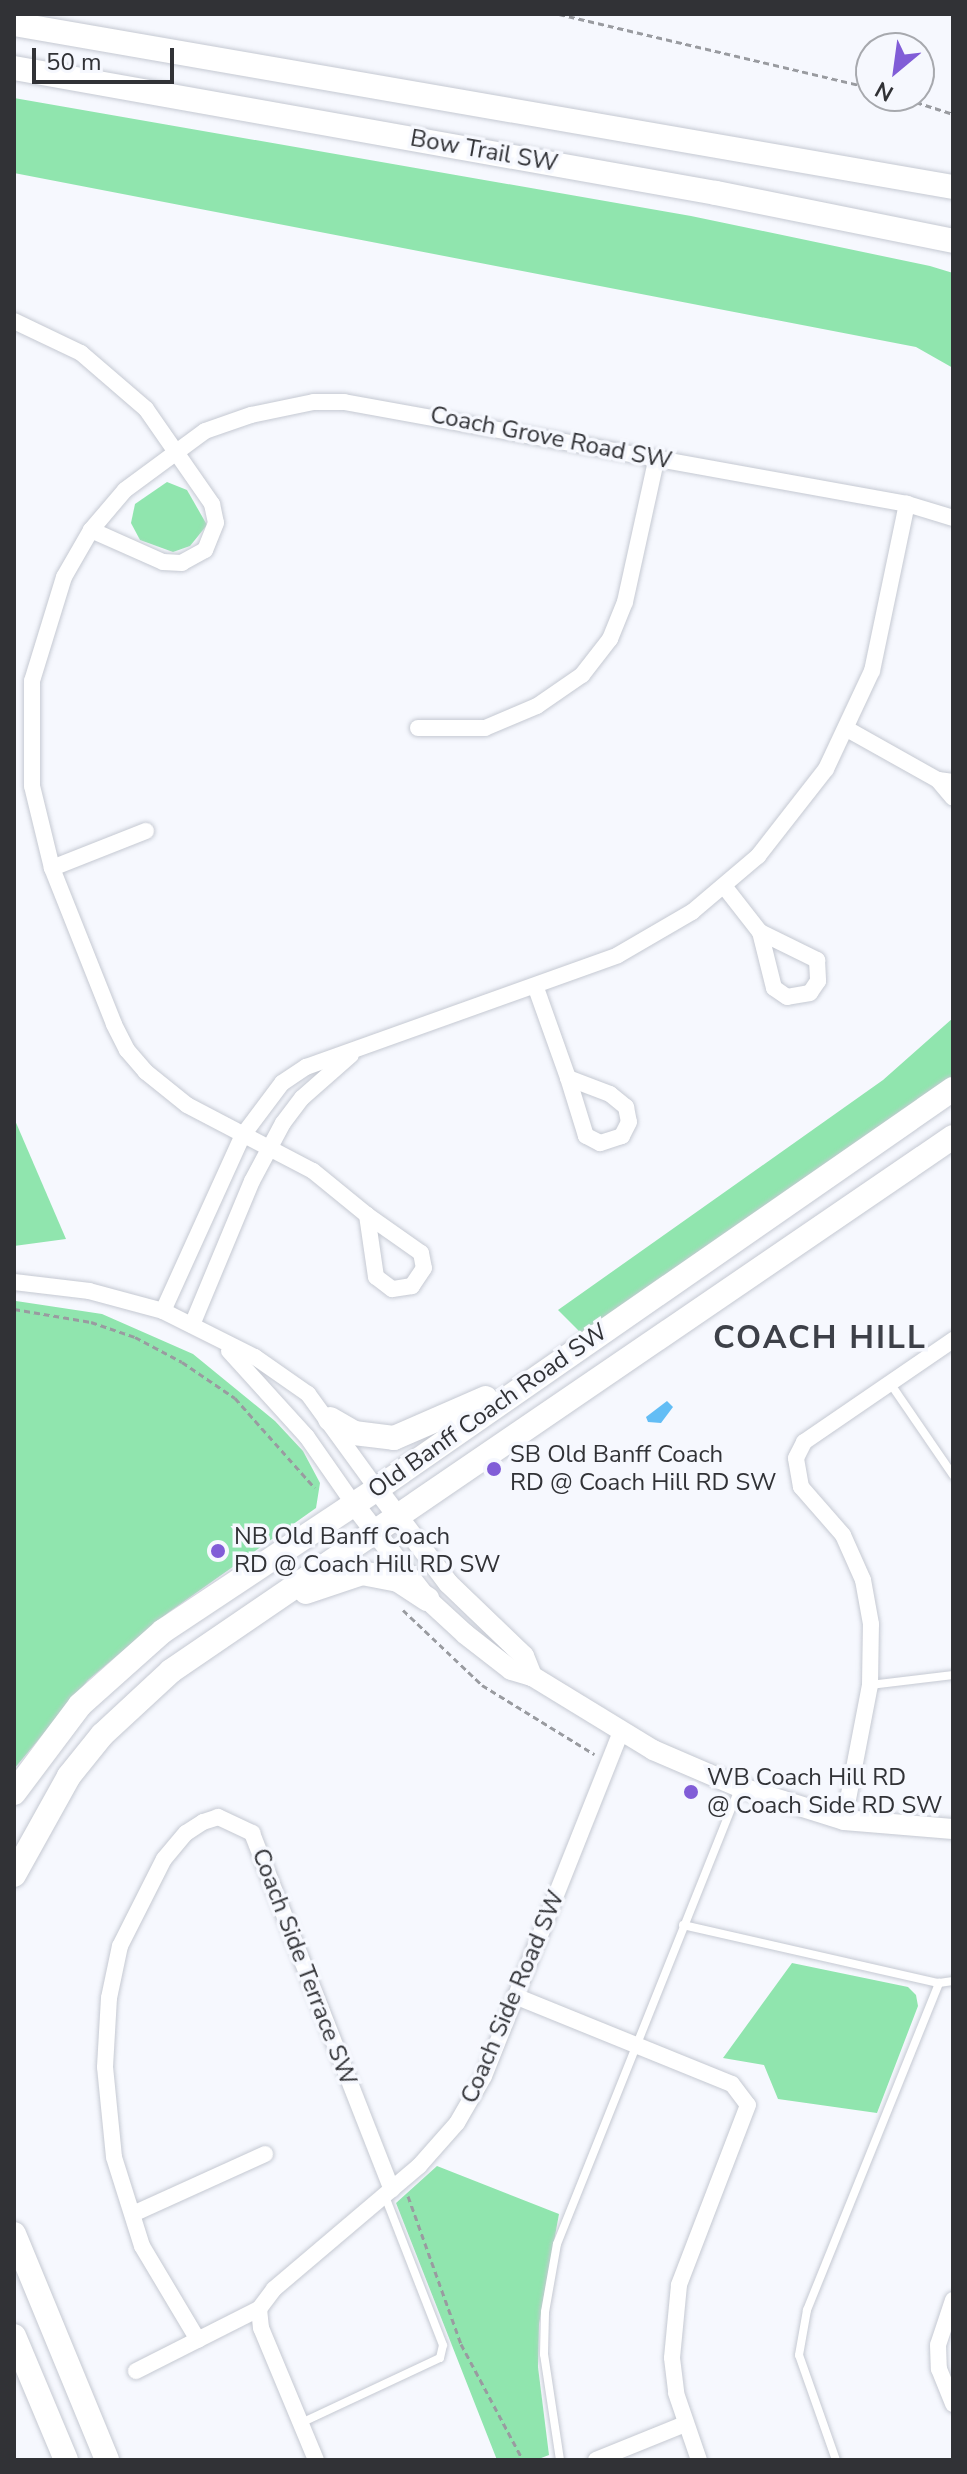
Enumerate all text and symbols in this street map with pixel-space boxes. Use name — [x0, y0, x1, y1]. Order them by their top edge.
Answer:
scale bar — [36, 32, 178, 82]
north arrow — [855, 32, 935, 112]
text: 50 m — [46, 46, 102, 78]
text: N — [870, 74, 899, 108]
street label: Bow Trail SW — [408, 124, 560, 178]
street label: Coach Grove Road SW — [428, 400, 674, 476]
street label: Old Banff Coach Road SW — [363, 1317, 613, 1505]
district label: COACH HILL — [713, 1319, 927, 1357]
place label: SB Old Banff Coach RD @ Coach Hill RD SW — [510, 1441, 776, 1497]
marker: SB Old Banff Coach RD @ Coach Hill RD SW — [485, 1460, 503, 1478]
place label: NB Old Banff Coach RD @ Coach Hill RD SW — [234, 1523, 500, 1579]
marker: NB Old Banff Coach RD @ Coach Hill RD SW — [209, 1542, 227, 1560]
place label: WB Coach Hill RD @ Coach Side RD SW — [707, 1764, 942, 1820]
marker: WB Coach Hill RD @ Coach Side RD SW — [682, 1783, 700, 1801]
street label: Coach Side Terrace SW — [246, 1844, 362, 2090]
street label: Coach Side Road SW — [455, 1886, 571, 2108]

